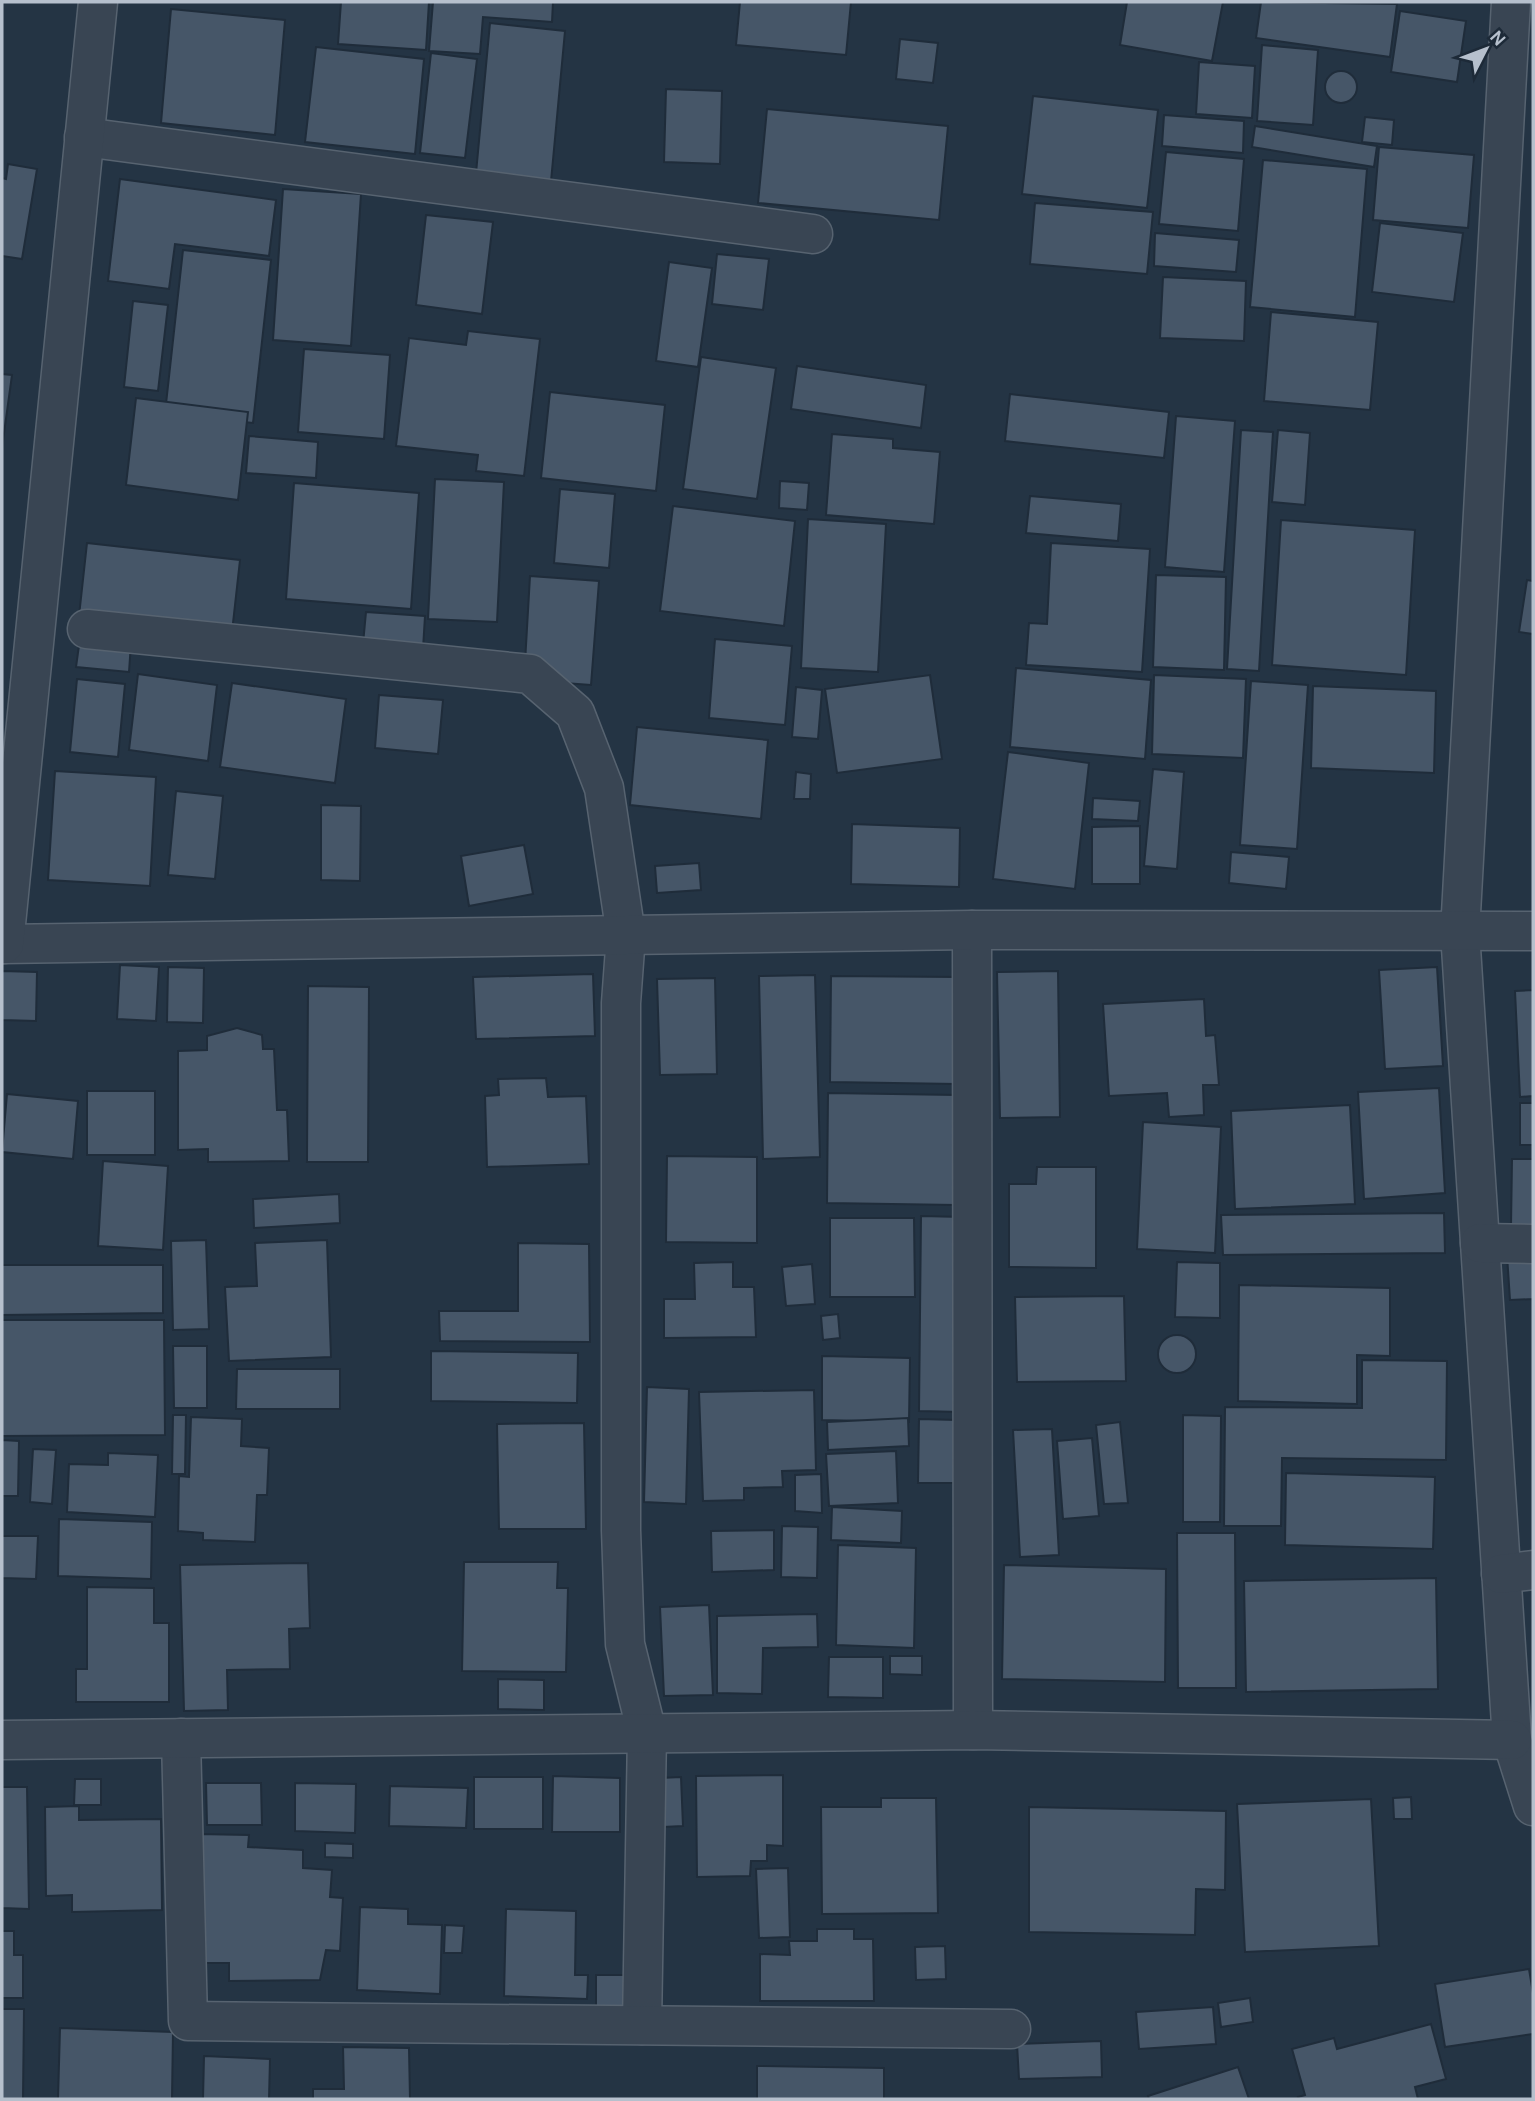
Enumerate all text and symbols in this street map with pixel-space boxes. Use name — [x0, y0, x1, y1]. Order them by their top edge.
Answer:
north arrow — [1451, 14, 1521, 84]
text: N — [1485, 26, 1511, 51]

